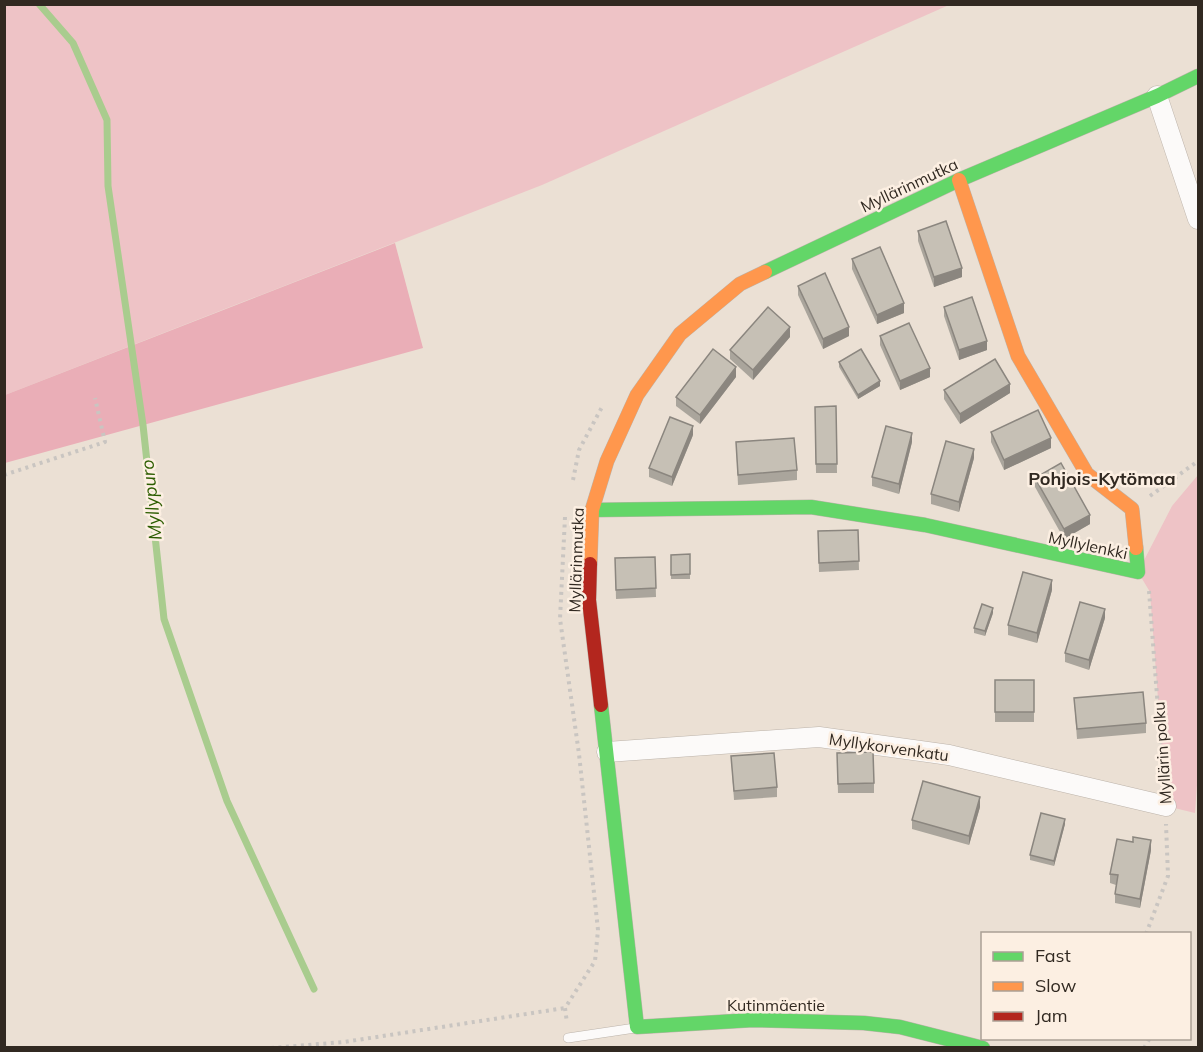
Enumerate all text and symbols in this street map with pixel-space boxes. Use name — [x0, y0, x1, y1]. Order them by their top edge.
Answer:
street label: Myllärinmutka — [857, 154, 961, 216]
water label: Myllypuro — [135, 459, 167, 541]
district label: Pohjois-Kytömaa — [1028, 467, 1176, 490]
street label: Myllärinmutka — [564, 507, 588, 613]
street label: Myllylenkki — [1047, 527, 1129, 563]
street label: Myllärin polku — [1148, 701, 1176, 805]
street label: Myllykorvenkatu — [828, 729, 950, 765]
legend — [981, 932, 1191, 1040]
text: Fast — [1035, 944, 1071, 967]
text: Slow — [1035, 974, 1077, 997]
street label: Kutinmäentie — [727, 995, 825, 1015]
text: Jam — [1035, 1004, 1068, 1027]

